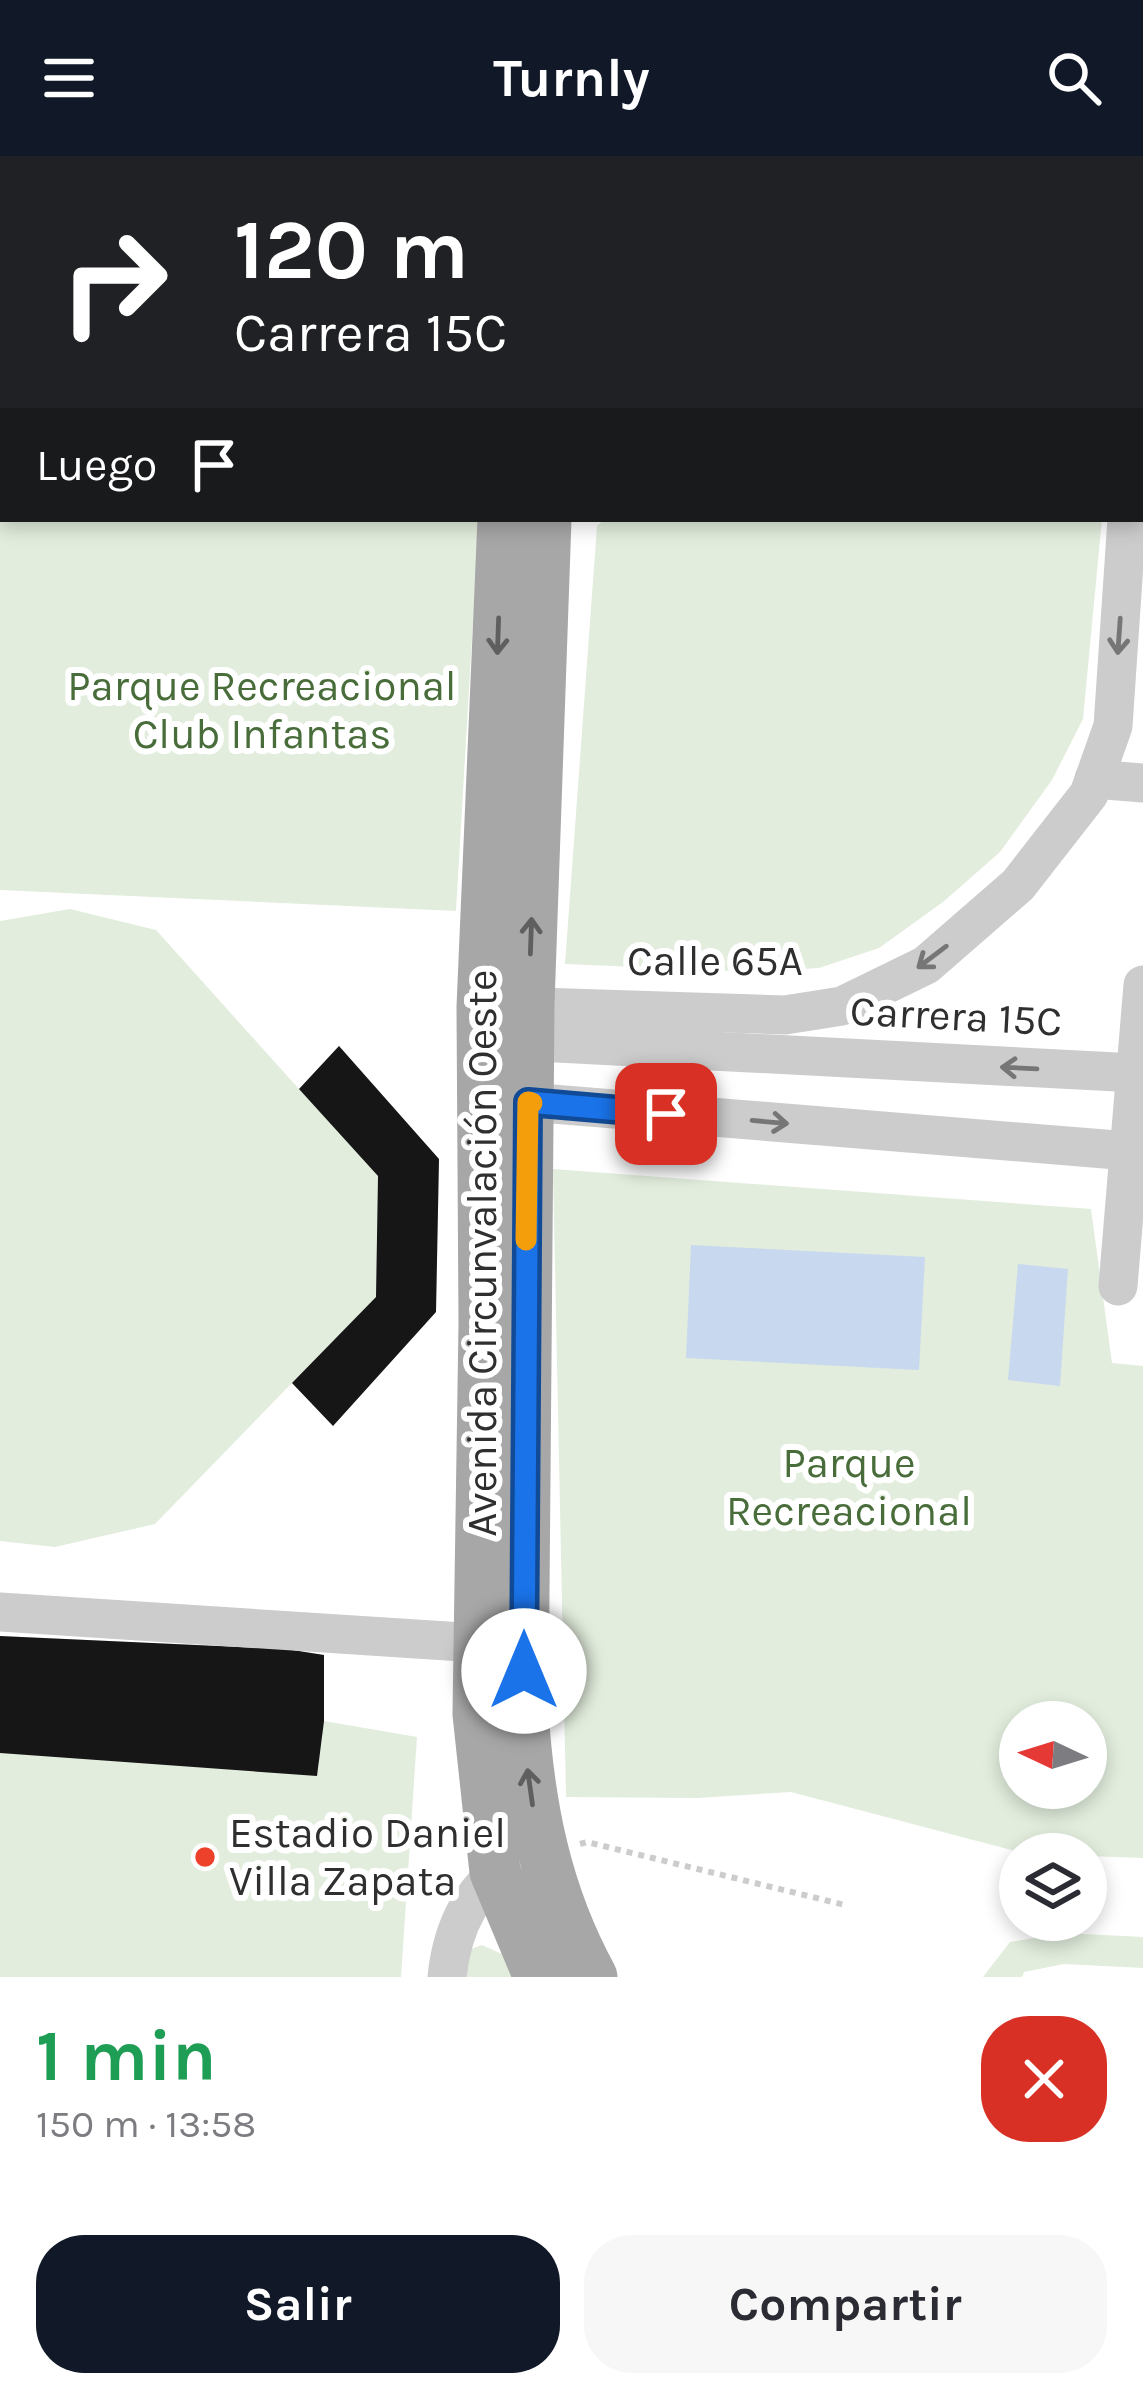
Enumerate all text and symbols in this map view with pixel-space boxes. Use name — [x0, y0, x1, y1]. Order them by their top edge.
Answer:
icon: menu — [36, 45, 102, 111]
icon: search — [1041, 45, 1107, 111]
text: Turnly — [493, 46, 650, 110]
text: 120 m — [234, 201, 469, 299]
icon: right — [36, 204, 192, 360]
text: Carrera 15C — [234, 301, 507, 365]
icon: arrive — [181, 432, 247, 498]
text: Luego — [36, 439, 157, 491]
one-way arrow — [486, 616, 509, 655]
one-way arrow — [1108, 616, 1131, 655]
park label: Parque Recreacional Club Infantas — [67, 661, 457, 759]
one-way arrow — [520, 917, 543, 956]
street label: Calle 65A — [627, 936, 803, 986]
one-way arrow — [917, 943, 949, 970]
street label: Avenida Circunvalación Oeste — [457, 969, 507, 1537]
street label: Carrera 15C — [849, 985, 1063, 1047]
one-way arrow — [1000, 1056, 1039, 1079]
pin — [615, 1063, 717, 1165]
icon: arrive — [633, 1081, 699, 1147]
one-way arrow — [750, 1111, 789, 1134]
park label: Parque Recreacional — [726, 1438, 972, 1536]
position arrow — [461, 1608, 587, 1734]
north arrow — [999, 1701, 1107, 1809]
map controls — [999, 1701, 1107, 1941]
one-way arrow — [518, 1769, 541, 1808]
place label: Estadio Daniel Villa Zapata — [229, 1808, 506, 1906]
button: layers — [999, 1833, 1107, 1941]
marker: Estadio Daniel Villa Zapata — [192, 1844, 218, 1870]
text: 1 min — [36, 2014, 217, 2098]
button: close — [981, 2016, 1107, 2142]
text: 150 m · 13:58 — [36, 2101, 256, 2147]
button: Salir — [36, 2235, 560, 2373]
button: Compartir — [584, 2235, 1107, 2373]

